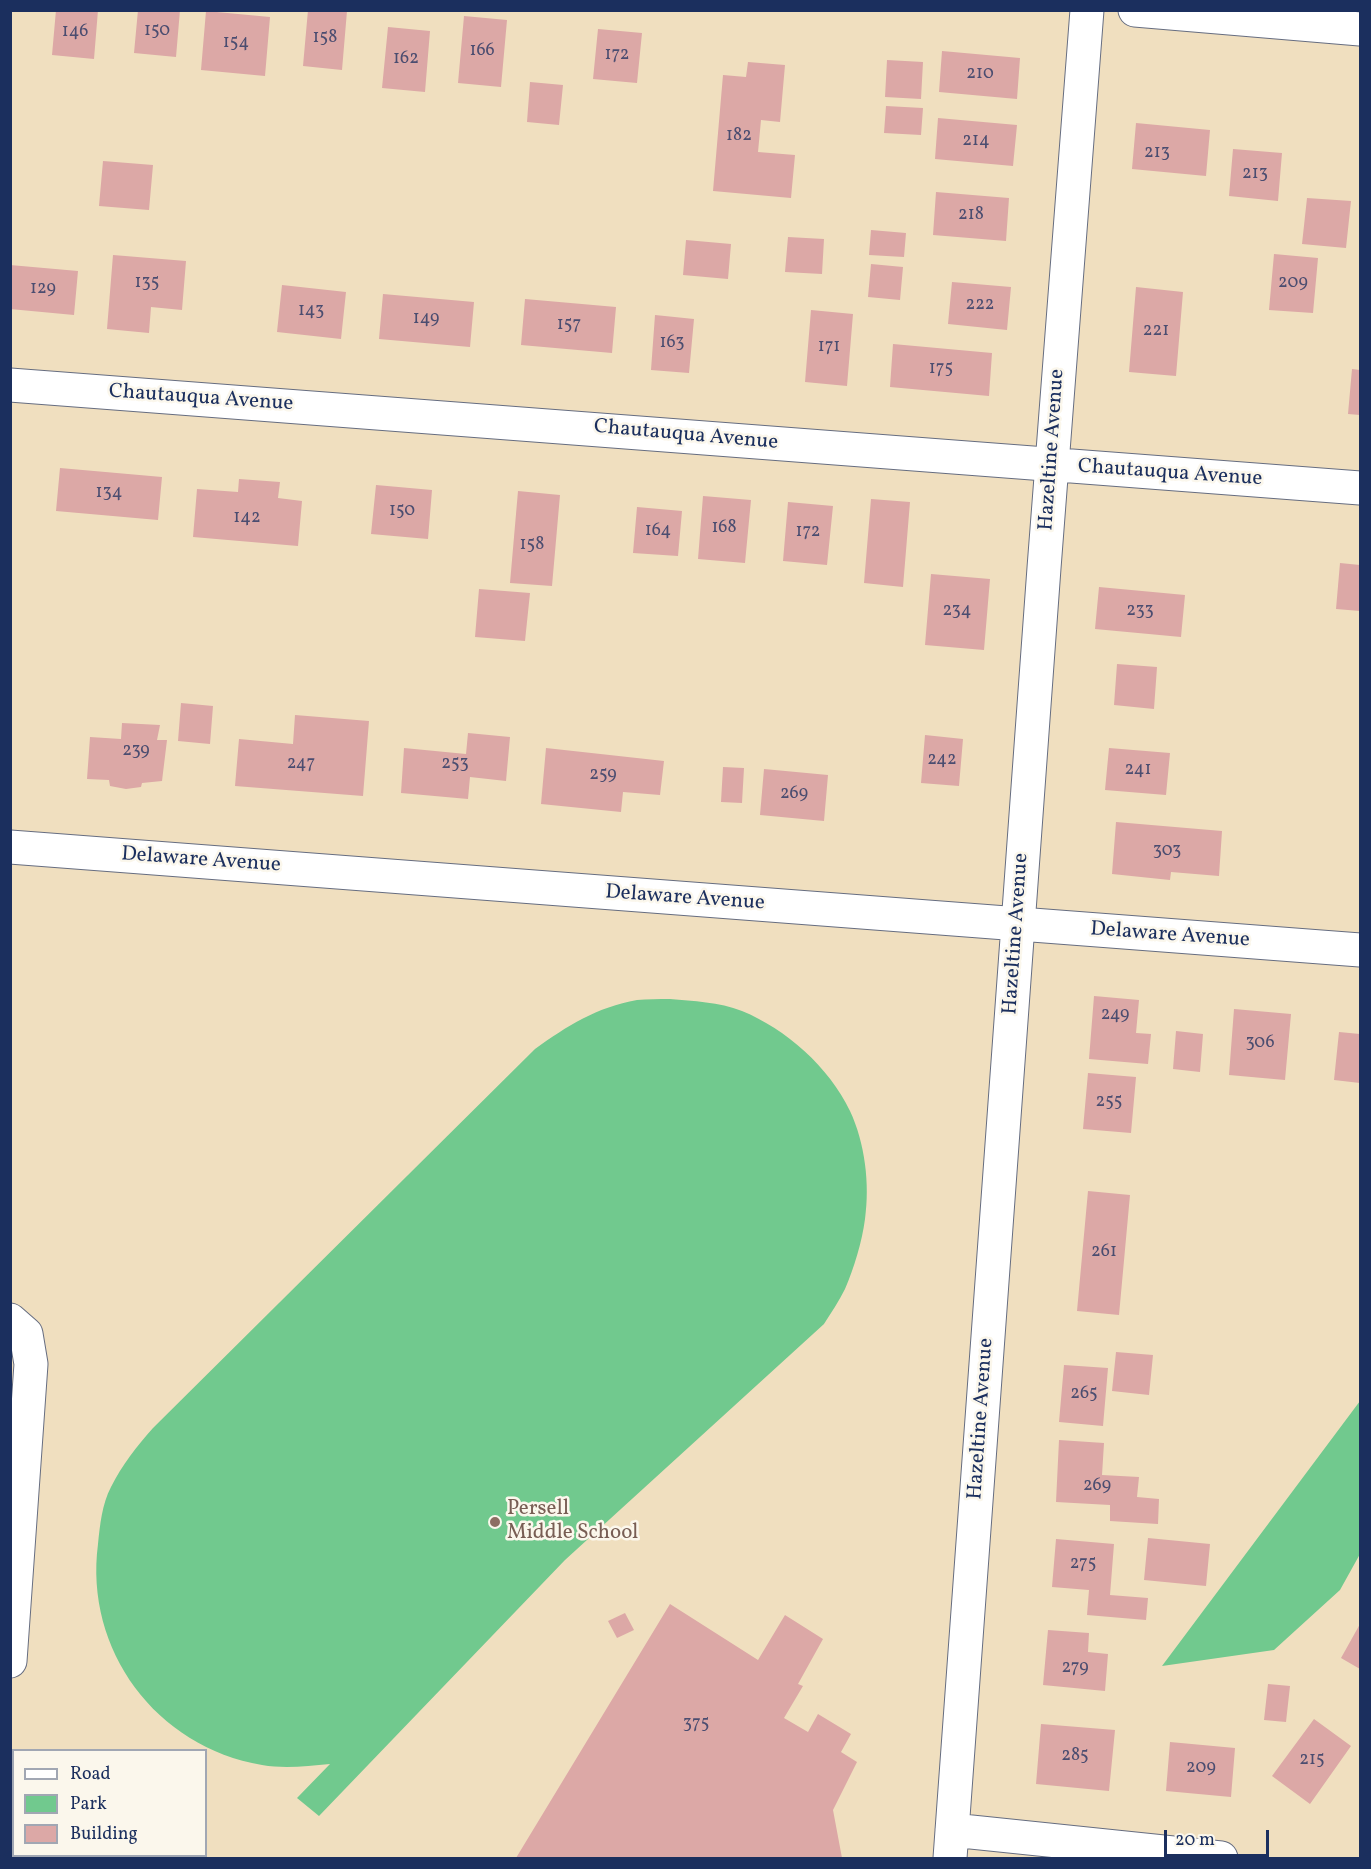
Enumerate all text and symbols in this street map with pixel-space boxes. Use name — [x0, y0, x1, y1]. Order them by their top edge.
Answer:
house number: 150 — [144, 21, 170, 43]
house number: 146 — [62, 22, 88, 44]
house number: 158 — [313, 28, 337, 50]
house number: 154 — [223, 33, 249, 55]
house number: 166 — [469, 41, 495, 63]
house number: 172 — [604, 45, 630, 67]
house number: 162 — [393, 49, 419, 71]
house number: 210 — [966, 64, 994, 86]
house number: 182 — [726, 126, 752, 148]
house number: 214 — [962, 131, 990, 153]
house number: 213 — [1144, 143, 1170, 165]
house number: 213 — [1242, 164, 1268, 186]
house number: 218 — [958, 205, 984, 227]
house number: 135 — [135, 273, 159, 295]
house number: 209 — [1278, 273, 1308, 295]
house number: 129 — [30, 279, 56, 301]
house number: 222 — [966, 295, 994, 317]
house number: 143 — [298, 301, 324, 323]
house number: 149 — [413, 309, 439, 331]
house number: 157 — [557, 315, 581, 337]
house number: 221 — [1143, 321, 1169, 343]
house number: 163 — [659, 333, 685, 355]
house number: 171 — [818, 337, 840, 359]
house number: 175 — [929, 359, 953, 381]
street label: Hazeltine Avenue — [1035, 368, 1071, 532]
street label: Chautauqua Avenue — [108, 380, 294, 418]
street label: Chautauqua Avenue — [593, 415, 779, 457]
street label: Chautauqua Avenue — [1077, 455, 1263, 493]
house number: 134 — [96, 483, 122, 505]
house number: 150 — [389, 501, 415, 523]
house number: 142 — [233, 508, 261, 530]
house number: 168 — [711, 518, 737, 540]
house number: 164 — [645, 521, 671, 543]
house number: 172 — [795, 522, 821, 544]
house number: 158 — [520, 535, 544, 557]
house number: 234 — [942, 601, 972, 623]
house number: 233 — [1126, 601, 1154, 623]
house number: 239 — [122, 741, 150, 763]
house number: 242 — [927, 750, 957, 772]
house number: 247 — [287, 754, 315, 776]
house number: 253 — [441, 754, 469, 776]
house number: 241 — [1125, 760, 1151, 782]
house number: 259 — [589, 765, 617, 787]
house number: 269 — [780, 784, 808, 806]
house number: 303 — [1153, 841, 1181, 863]
street label: Delaware Avenue — [120, 843, 282, 879]
street label: Hazeltine Avenue — [999, 852, 1035, 1016]
street label: Delaware Avenue — [604, 881, 766, 917]
street label: Delaware Avenue — [1089, 918, 1251, 954]
house number: 249 — [1101, 1005, 1129, 1027]
house number: 306 — [1245, 1033, 1275, 1055]
house number: 255 — [1096, 1092, 1122, 1114]
house number: 261 — [1091, 1242, 1117, 1264]
street label: Hazeltine Avenue — [964, 1337, 1000, 1501]
house number: 265 — [1070, 1384, 1098, 1406]
house number: 269 — [1083, 1476, 1111, 1498]
place label: Persell Middle School — [507, 1497, 638, 1547]
marker: Persell Middle School — [488, 1515, 502, 1529]
house number: 275 — [1070, 1554, 1096, 1576]
house number: 279 — [1061, 1658, 1089, 1680]
house number: 375 — [683, 1714, 709, 1736]
house number: 285 — [1061, 1746, 1089, 1768]
legend — [12, 1749, 207, 1857]
house number: 215 — [1299, 1750, 1325, 1772]
house number: 209 — [1186, 1758, 1216, 1780]
text: Road — [70, 1762, 111, 1787]
text: Park — [70, 1792, 107, 1817]
scale bar — [1167, 1818, 1272, 1856]
text: Building — [70, 1822, 138, 1847]
text: 20 m — [1175, 1828, 1215, 1853]

